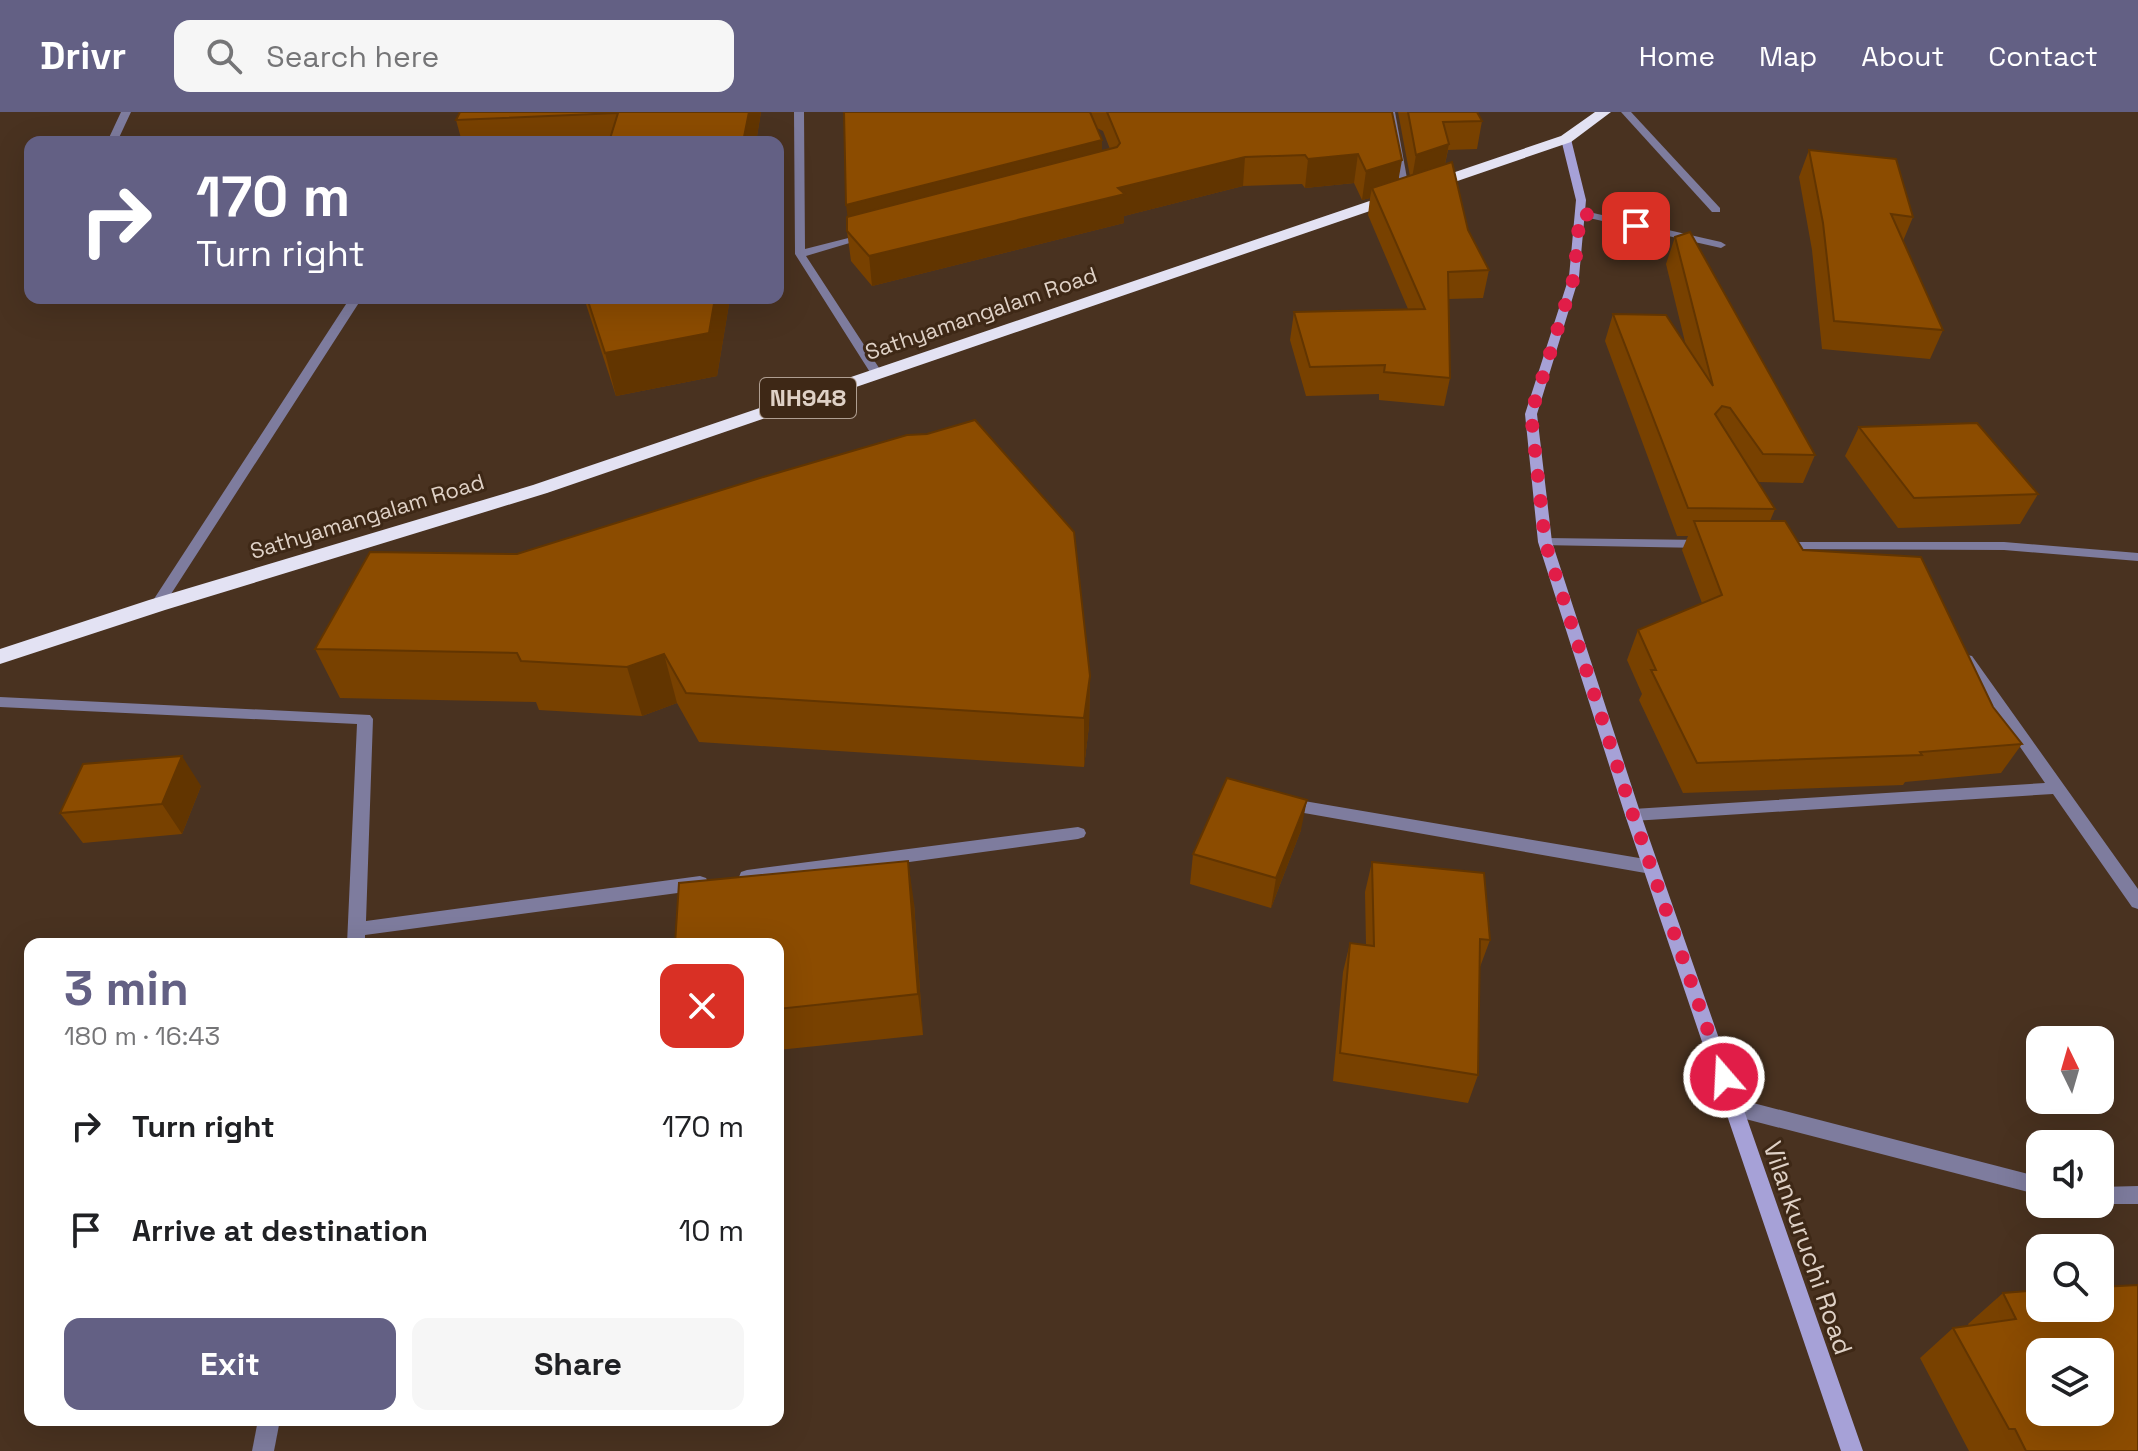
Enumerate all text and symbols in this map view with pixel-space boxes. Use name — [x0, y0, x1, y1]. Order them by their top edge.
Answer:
search box — [174, 20, 734, 92]
text: Drivr — [40, 32, 126, 80]
icon: search — [202, 34, 246, 78]
text: Search here — [266, 37, 439, 76]
text: Home — [1639, 38, 1715, 74]
text: Map — [1759, 38, 1817, 74]
text: About — [1861, 38, 1944, 74]
text: Contact — [1988, 38, 2098, 74]
text: 170 m — [196, 161, 350, 232]
icon: right — [64, 168, 168, 272]
pin — [1602, 192, 1670, 260]
icon: arrive — [1614, 204, 1658, 248]
text: Turn right — [196, 231, 365, 277]
street label: Sathyamangalam Road — [861, 260, 1101, 366]
road number: NH948 — [760, 378, 856, 418]
street label: Sathyamangalam Road — [247, 467, 487, 565]
text: 3 min — [64, 958, 189, 1019]
button: close — [660, 964, 744, 1048]
text: 180 m · 16:43 — [64, 1019, 220, 1053]
north arrow — [2026, 1026, 2114, 1114]
map controls — [2026, 1026, 2114, 1426]
position arrow — [1682, 1035, 1766, 1119]
icon: right — [64, 1104, 108, 1148]
text: Turn right — [132, 1107, 275, 1146]
text: 170 m — [662, 1107, 744, 1146]
button: sound — [2026, 1130, 2114, 1218]
street label: Vilankuruchi Road — [1756, 1137, 1860, 1359]
icon: arrive — [64, 1208, 108, 1252]
text: Arrive at destination — [132, 1211, 428, 1250]
text: 10 m — [679, 1211, 744, 1250]
button: search — [2026, 1234, 2114, 1322]
button: Exit — [64, 1318, 396, 1410]
button: Share — [412, 1318, 744, 1410]
button: layers — [2026, 1338, 2114, 1426]

